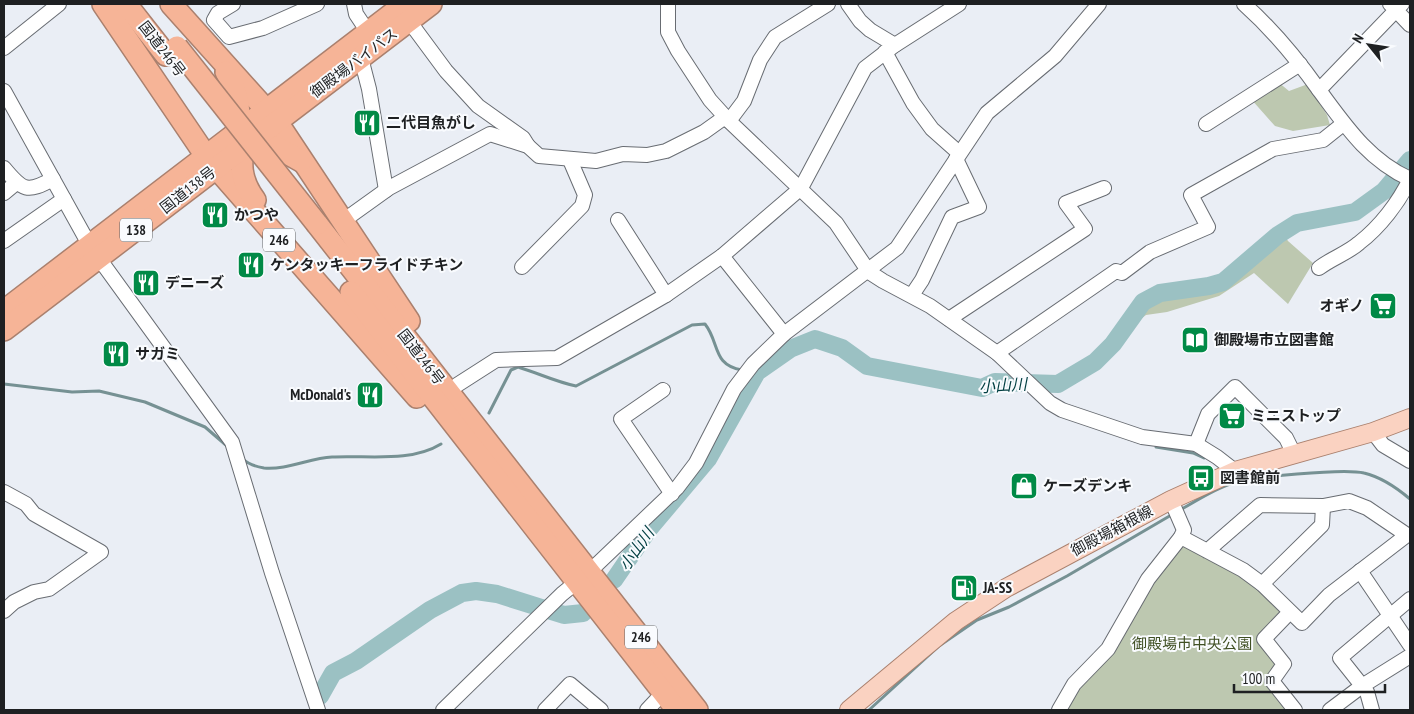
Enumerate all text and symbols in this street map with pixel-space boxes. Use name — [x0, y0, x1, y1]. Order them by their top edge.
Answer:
street label: 国道246号 — [135, 17, 190, 80]
north arrow — [1344, 20, 1394, 70]
street label: 御殿場バイパス — [306, 24, 401, 102]
text: N — [1348, 31, 1367, 46]
restaurant icon: 二代目魚がし — [352, 108, 382, 138]
place label: 二代目魚がし — [386, 113, 476, 132]
street label: 国道138号 — [156, 162, 219, 217]
restaurant icon: かつや — [200, 200, 230, 230]
place label: かつや — [234, 205, 279, 224]
road number: 138 — [120, 218, 152, 242]
road number: 246 — [263, 228, 295, 252]
restaurant icon: ケンタッキーフライドチキン — [236, 250, 266, 280]
place label: ケンタッキーフライドチキン — [270, 255, 463, 274]
restaurant icon: デニーズ — [131, 268, 161, 298]
place label: デニーズ — [165, 273, 224, 292]
supermarket icon: オギノ — [1368, 291, 1398, 321]
place label: オギノ — [1320, 296, 1364, 315]
street label: 国道246号 — [394, 325, 449, 388]
library icon: 御殿場市立図書館 — [1180, 325, 1210, 355]
place label: 御殿場市立図書館 — [1214, 330, 1334, 349]
restaurant icon: サガミ — [101, 339, 131, 369]
place label: サガミ — [135, 344, 180, 363]
water label: 小山川 — [979, 374, 1029, 396]
restaurant icon: McDonald's — [355, 380, 385, 410]
place label: McDonald's — [290, 385, 351, 404]
supermarket icon: ミニストップ — [1217, 401, 1247, 431]
place label: ミニストップ — [1251, 406, 1341, 425]
bus stop icon: 図書館前 — [1186, 463, 1216, 493]
place label: 図書館前 — [1220, 468, 1280, 487]
shop icon: ケーズデンキ — [1009, 471, 1039, 501]
place label: ケーズデンキ — [1043, 476, 1132, 495]
street label: 御殿場箱根線 — [1068, 501, 1156, 560]
water label: 小山川 — [614, 522, 659, 574]
fuel station icon: JA-SS — [949, 573, 979, 603]
place label: JA-SS — [982, 578, 1012, 597]
road number: 246 — [625, 626, 657, 649]
park label: 御殿場市中央公園 — [1132, 634, 1252, 653]
scale bar — [1234, 662, 1385, 694]
text: 100 m — [1242, 669, 1275, 688]

